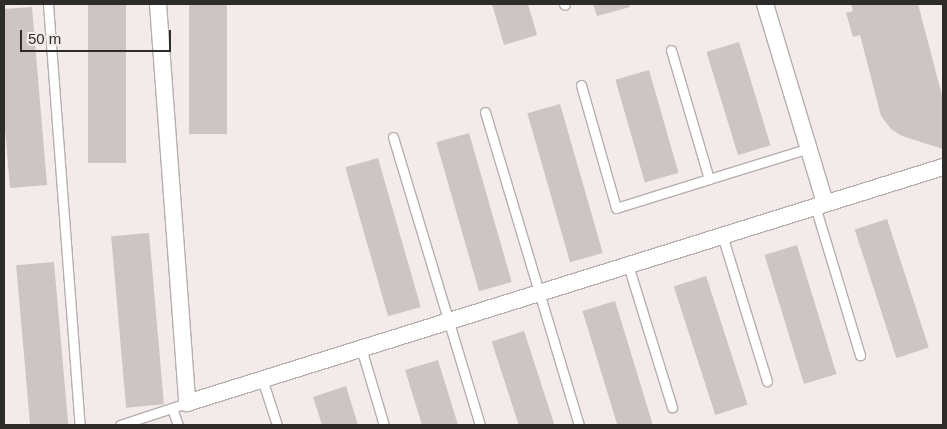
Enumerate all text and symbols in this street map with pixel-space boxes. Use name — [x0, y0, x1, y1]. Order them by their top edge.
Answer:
scale bar — [22, 20, 174, 52]
text: 50 m — [28, 30, 61, 47]

